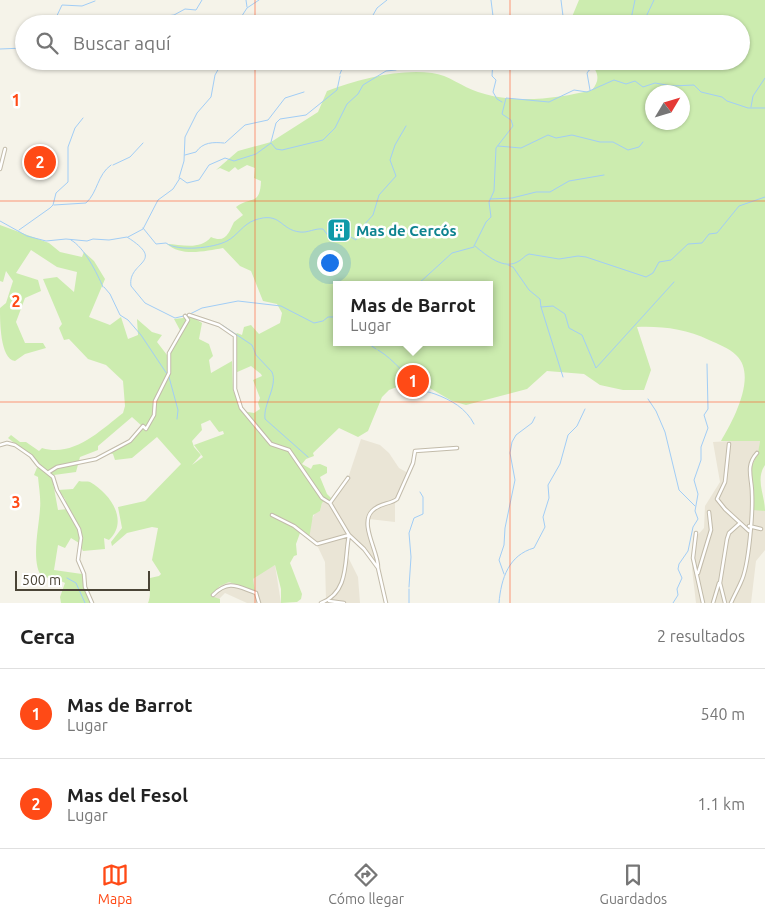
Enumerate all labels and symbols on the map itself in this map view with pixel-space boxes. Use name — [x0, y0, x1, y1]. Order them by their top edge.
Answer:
north arrow — [645, 85, 690, 130]
text: 1 — [11, 91, 21, 109]
pin: 2 — [24, 143, 56, 181]
building icon: Mas de Cercós — [326, 217, 352, 243]
place label: Mas de Cercós — [356, 222, 457, 239]
your location — [317, 250, 343, 276]
text: 2 — [11, 292, 21, 310]
pin: 1 — [397, 362, 429, 400]
text: 3 — [11, 493, 21, 511]
scale bar — [15, 568, 150, 591]

